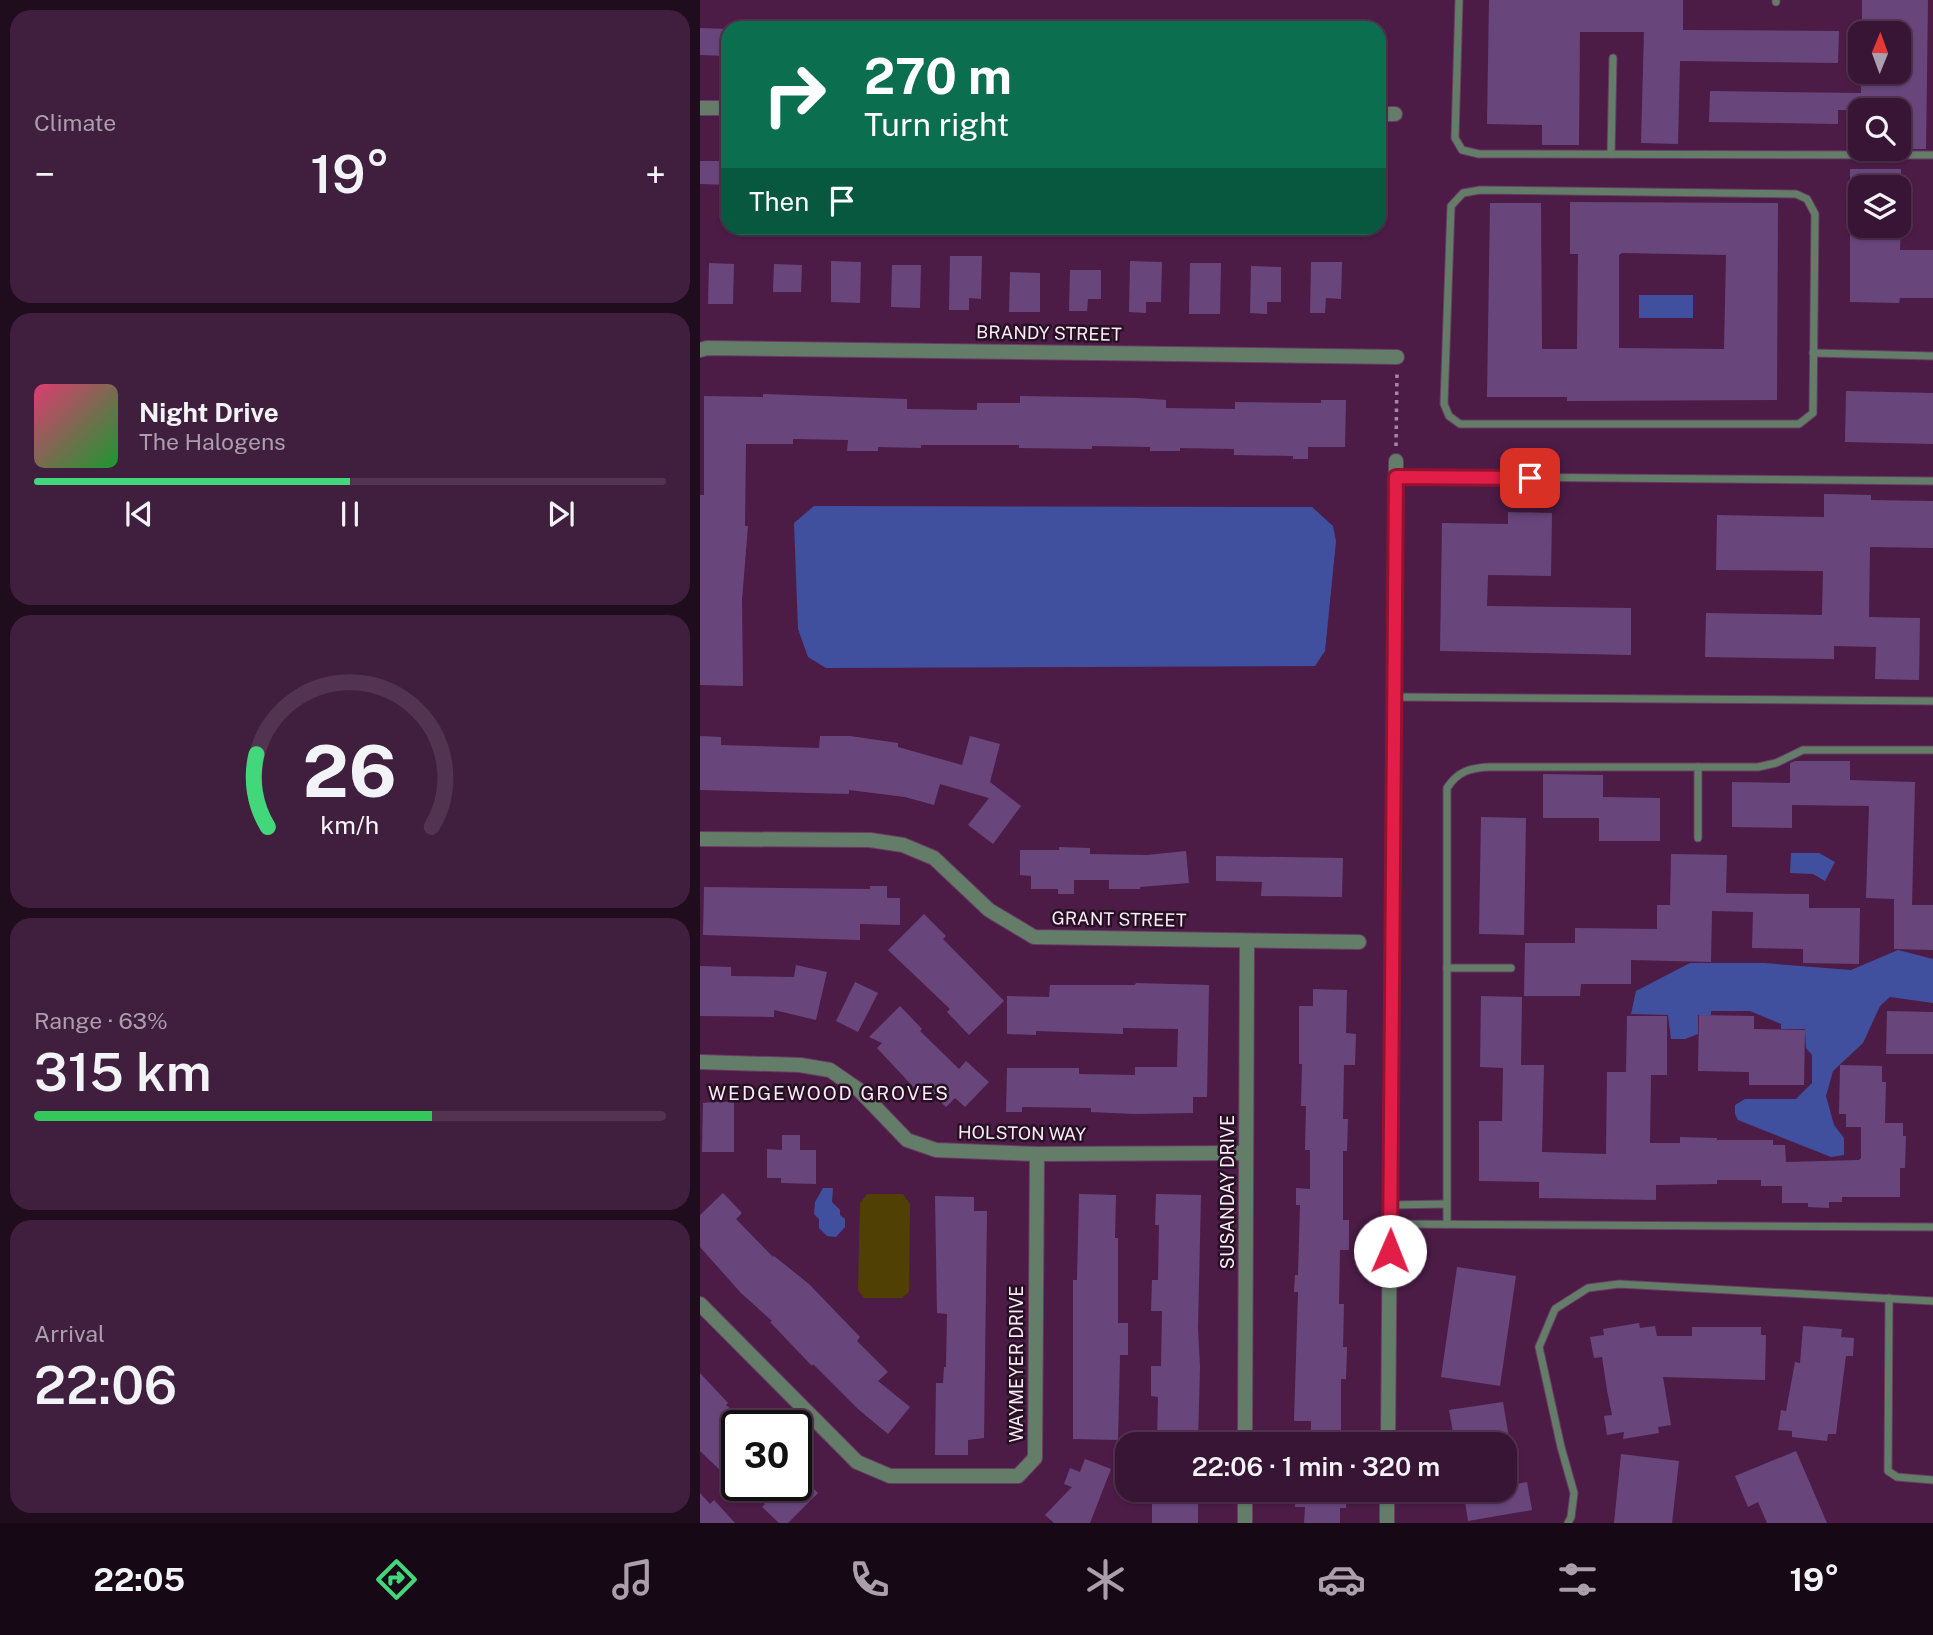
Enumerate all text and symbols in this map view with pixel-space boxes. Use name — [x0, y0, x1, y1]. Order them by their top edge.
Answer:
north arrow — [1848, 21, 1911, 84]
map controls — [1848, 21, 1911, 238]
text: 270 m — [864, 47, 1012, 105]
icon: right — [749, 49, 840, 140]
button: search — [1848, 98, 1911, 161]
text: Turn right — [864, 106, 1009, 143]
text: Climate — [34, 109, 116, 136]
text: 19° — [310, 144, 390, 205]
text: − — [34, 152, 55, 197]
text: + — [645, 152, 666, 197]
button: layers — [1848, 175, 1911, 238]
icon: arrive — [823, 182, 861, 220]
text: Then — [749, 186, 809, 217]
street label: BRANDY STREET — [976, 321, 1122, 345]
text: Night Drive — [139, 397, 279, 428]
text: The Halogens — [139, 428, 286, 455]
pin — [1500, 448, 1560, 508]
icon: arrive — [1511, 459, 1549, 497]
icon: previous — [120, 495, 158, 533]
icon: pause — [331, 495, 369, 533]
icon: next — [542, 495, 580, 533]
text: 26 — [303, 729, 397, 814]
text: km/h — [321, 810, 379, 840]
street label: GRANT STREET — [1051, 907, 1187, 931]
text: Range · 63% — [34, 1007, 168, 1034]
text: 315 km — [34, 1042, 211, 1103]
district label: WEDGEWOOD GROVES — [708, 1082, 950, 1104]
street label: SUSANDAY DRIVE — [1217, 1115, 1238, 1269]
street label: HOLSTON WAY — [958, 1121, 1086, 1145]
position arrow — [1353, 1214, 1427, 1288]
street label: WAYMEYER DRIVE — [1006, 1286, 1027, 1442]
text: Arrival — [34, 1320, 105, 1347]
text: 22:06 — [34, 1355, 177, 1416]
speed limit sign: 30 — [721, 1410, 812, 1501]
text: 22:06 · 1 min · 320 m — [1192, 1451, 1440, 1482]
icon: directions — [372, 1555, 421, 1604]
icon: music — [608, 1555, 657, 1604]
icon: phone — [845, 1555, 894, 1604]
icon: climate — [1081, 1555, 1130, 1604]
icon: car — [1317, 1555, 1366, 1604]
icon: filters — [1553, 1555, 1602, 1604]
text: 22:05 — [94, 1561, 185, 1598]
text: 19° — [1789, 1561, 1839, 1598]

